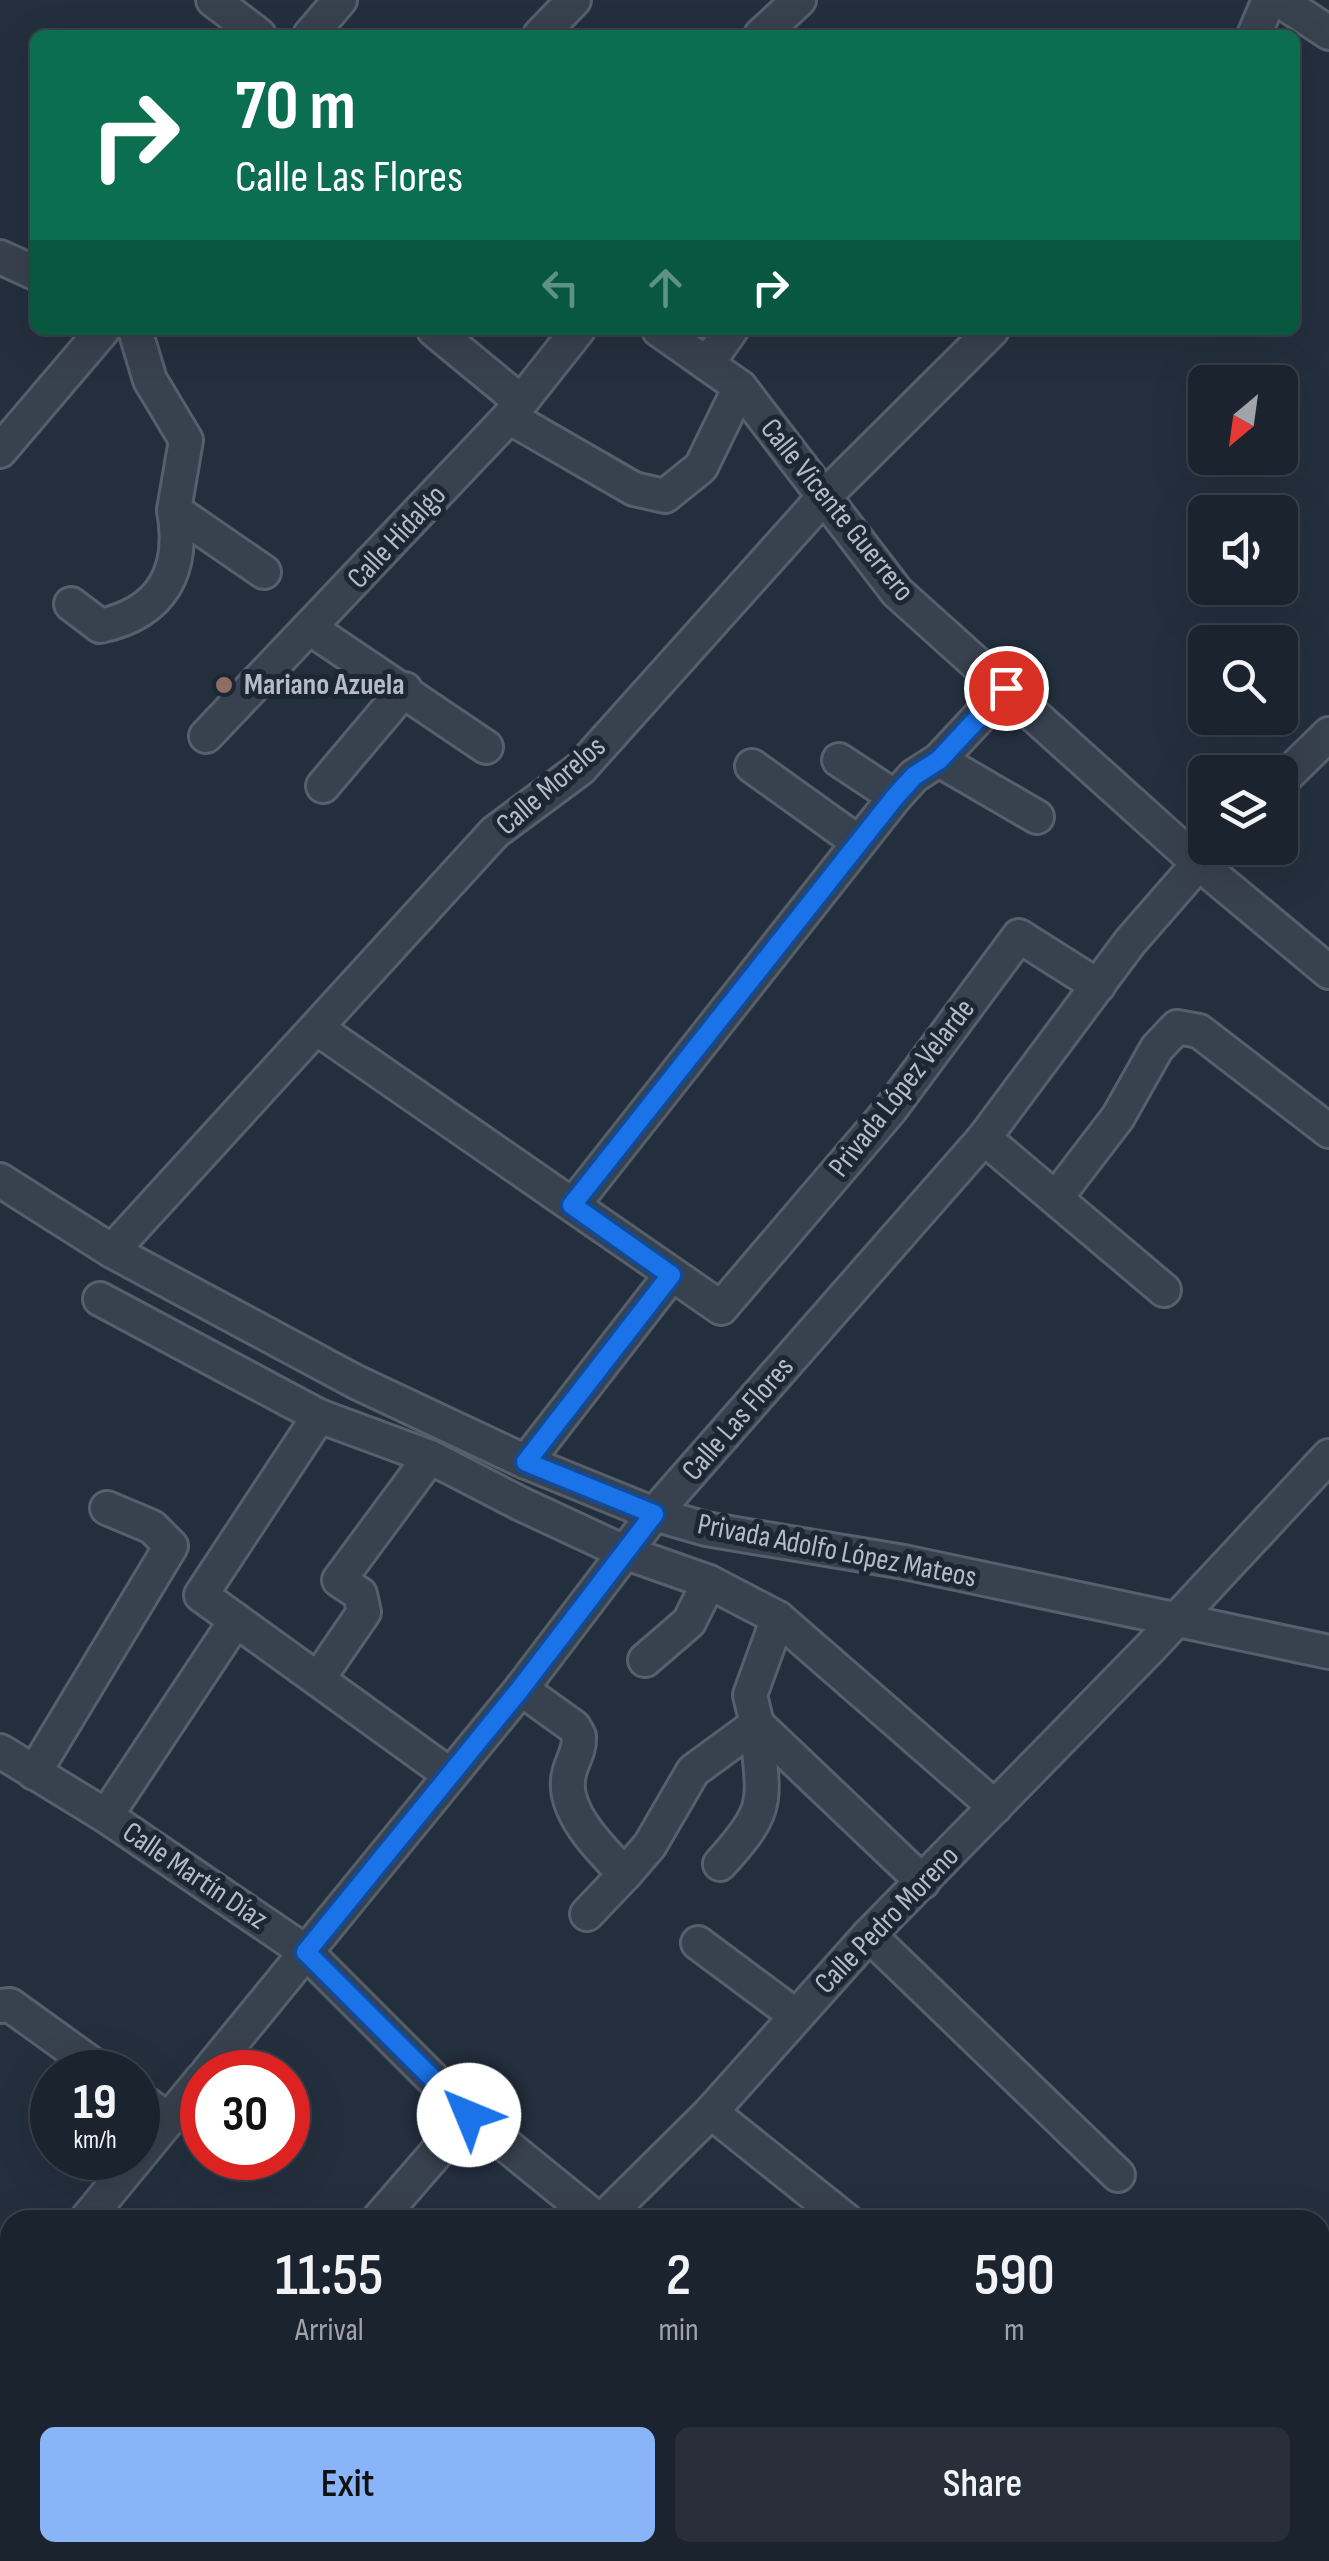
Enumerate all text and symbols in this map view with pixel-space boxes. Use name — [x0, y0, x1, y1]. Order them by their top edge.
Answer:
text: 70 m — [235, 65, 356, 149]
icon: right — [70, 70, 200, 200]
text: Calle Las Flores — [235, 150, 463, 205]
icon: left — [533, 260, 588, 315]
icon: ahead — [638, 260, 693, 315]
icon: right — [743, 260, 798, 315]
north arrow — [1188, 365, 1298, 475]
map controls — [1188, 365, 1298, 865]
street label: Calle Vicente Guerrero — [752, 411, 922, 609]
street label: Calle Hidalgo — [340, 478, 454, 596]
button: sound — [1188, 495, 1298, 605]
button: search — [1188, 625, 1298, 735]
pin — [964, 646, 1049, 731]
icon: arrive — [979, 661, 1034, 716]
place label: Mariano Azuela — [244, 667, 404, 703]
marker: Mariano Azuela — [213, 674, 235, 696]
street label: Calle Morelos — [489, 729, 613, 843]
button: layers — [1188, 755, 1298, 865]
street label: Privada López Velarde — [821, 992, 983, 1184]
street label: Calle Las Flores — [674, 1350, 802, 1488]
street label: Privada Adolfo López Mateos — [694, 1506, 980, 1596]
street label: Calle Martín Díaz — [116, 1814, 274, 1938]
street label: Calle Pedro Moreno — [807, 1838, 967, 2002]
speed limit sign: 30 — [180, 2050, 310, 2180]
position arrow — [417, 2063, 521, 2167]
text: 19 — [73, 2073, 117, 2133]
text: km/h — [73, 2125, 117, 2156]
text: 11:55 — [275, 2240, 383, 2312]
text: 2 — [666, 2240, 691, 2312]
text: 590 — [974, 2240, 1055, 2312]
text: Arrival — [295, 2311, 364, 2350]
text: min — [659, 2311, 699, 2350]
text: m — [1004, 2311, 1025, 2350]
button: Exit — [40, 2427, 655, 2542]
button: Share — [675, 2427, 1290, 2542]

